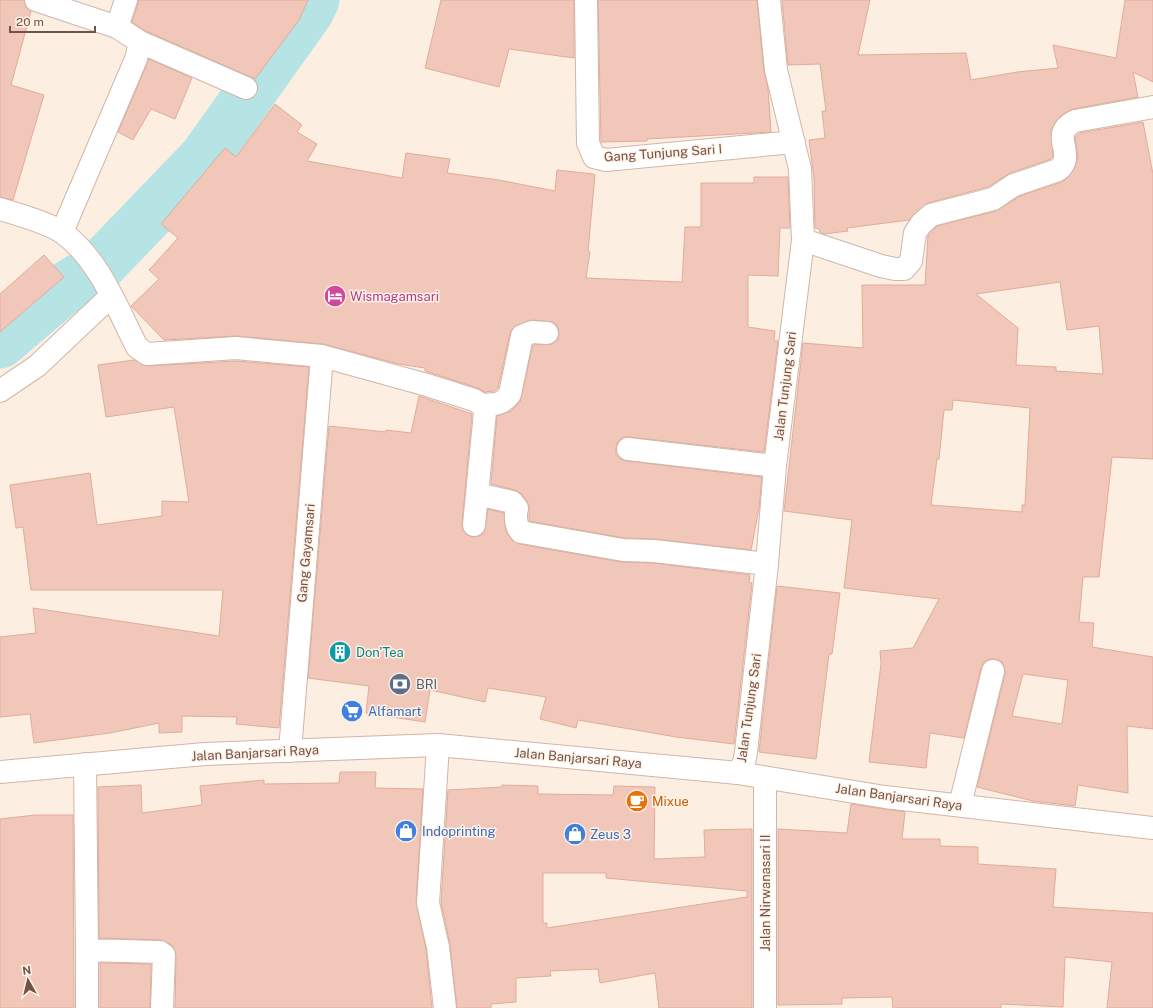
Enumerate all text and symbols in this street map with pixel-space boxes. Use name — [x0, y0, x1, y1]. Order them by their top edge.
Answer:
scale bar — [10, 8, 95, 34]
text: 20 m — [16, 15, 44, 29]
street label: Gang Tunjung Sari I — [603, 141, 723, 165]
hotel icon: Wismagamsari — [322, 283, 348, 309]
place label: Wismagamsari — [350, 289, 439, 304]
street label: Jalan Tunjung Sari — [771, 330, 799, 442]
street label: Gang Gayamsari — [294, 503, 318, 603]
building icon: Don'Tea — [327, 639, 353, 665]
place label: Don'Tea — [356, 645, 404, 660]
street label: Jalan Tunjung Sari — [734, 652, 764, 764]
bank icon: BRI — [387, 671, 413, 697]
place label: BRI — [416, 677, 437, 692]
supermarket icon: Alfamart — [339, 698, 365, 724]
place label: Alfamart — [368, 704, 422, 719]
street label: Jalan Banjarsari Raya — [191, 742, 319, 764]
street label: Jalan Banjarsari Raya — [514, 745, 642, 771]
street label: Jalan Banjarsari Raya — [835, 781, 963, 813]
cafe icon: Mixue — [624, 788, 650, 814]
place label: Mixue — [652, 794, 689, 809]
shop icon: Indoprinting — [393, 818, 419, 844]
shop icon: Zeus 3 — [562, 821, 588, 847]
place label: Indoprinting — [422, 824, 496, 839]
place label: Zeus 3 — [590, 827, 631, 842]
street label: Jalan Nirwanasari II — [758, 835, 773, 951]
north arrow — [8, 960, 48, 1000]
text: N — [22, 964, 32, 977]

